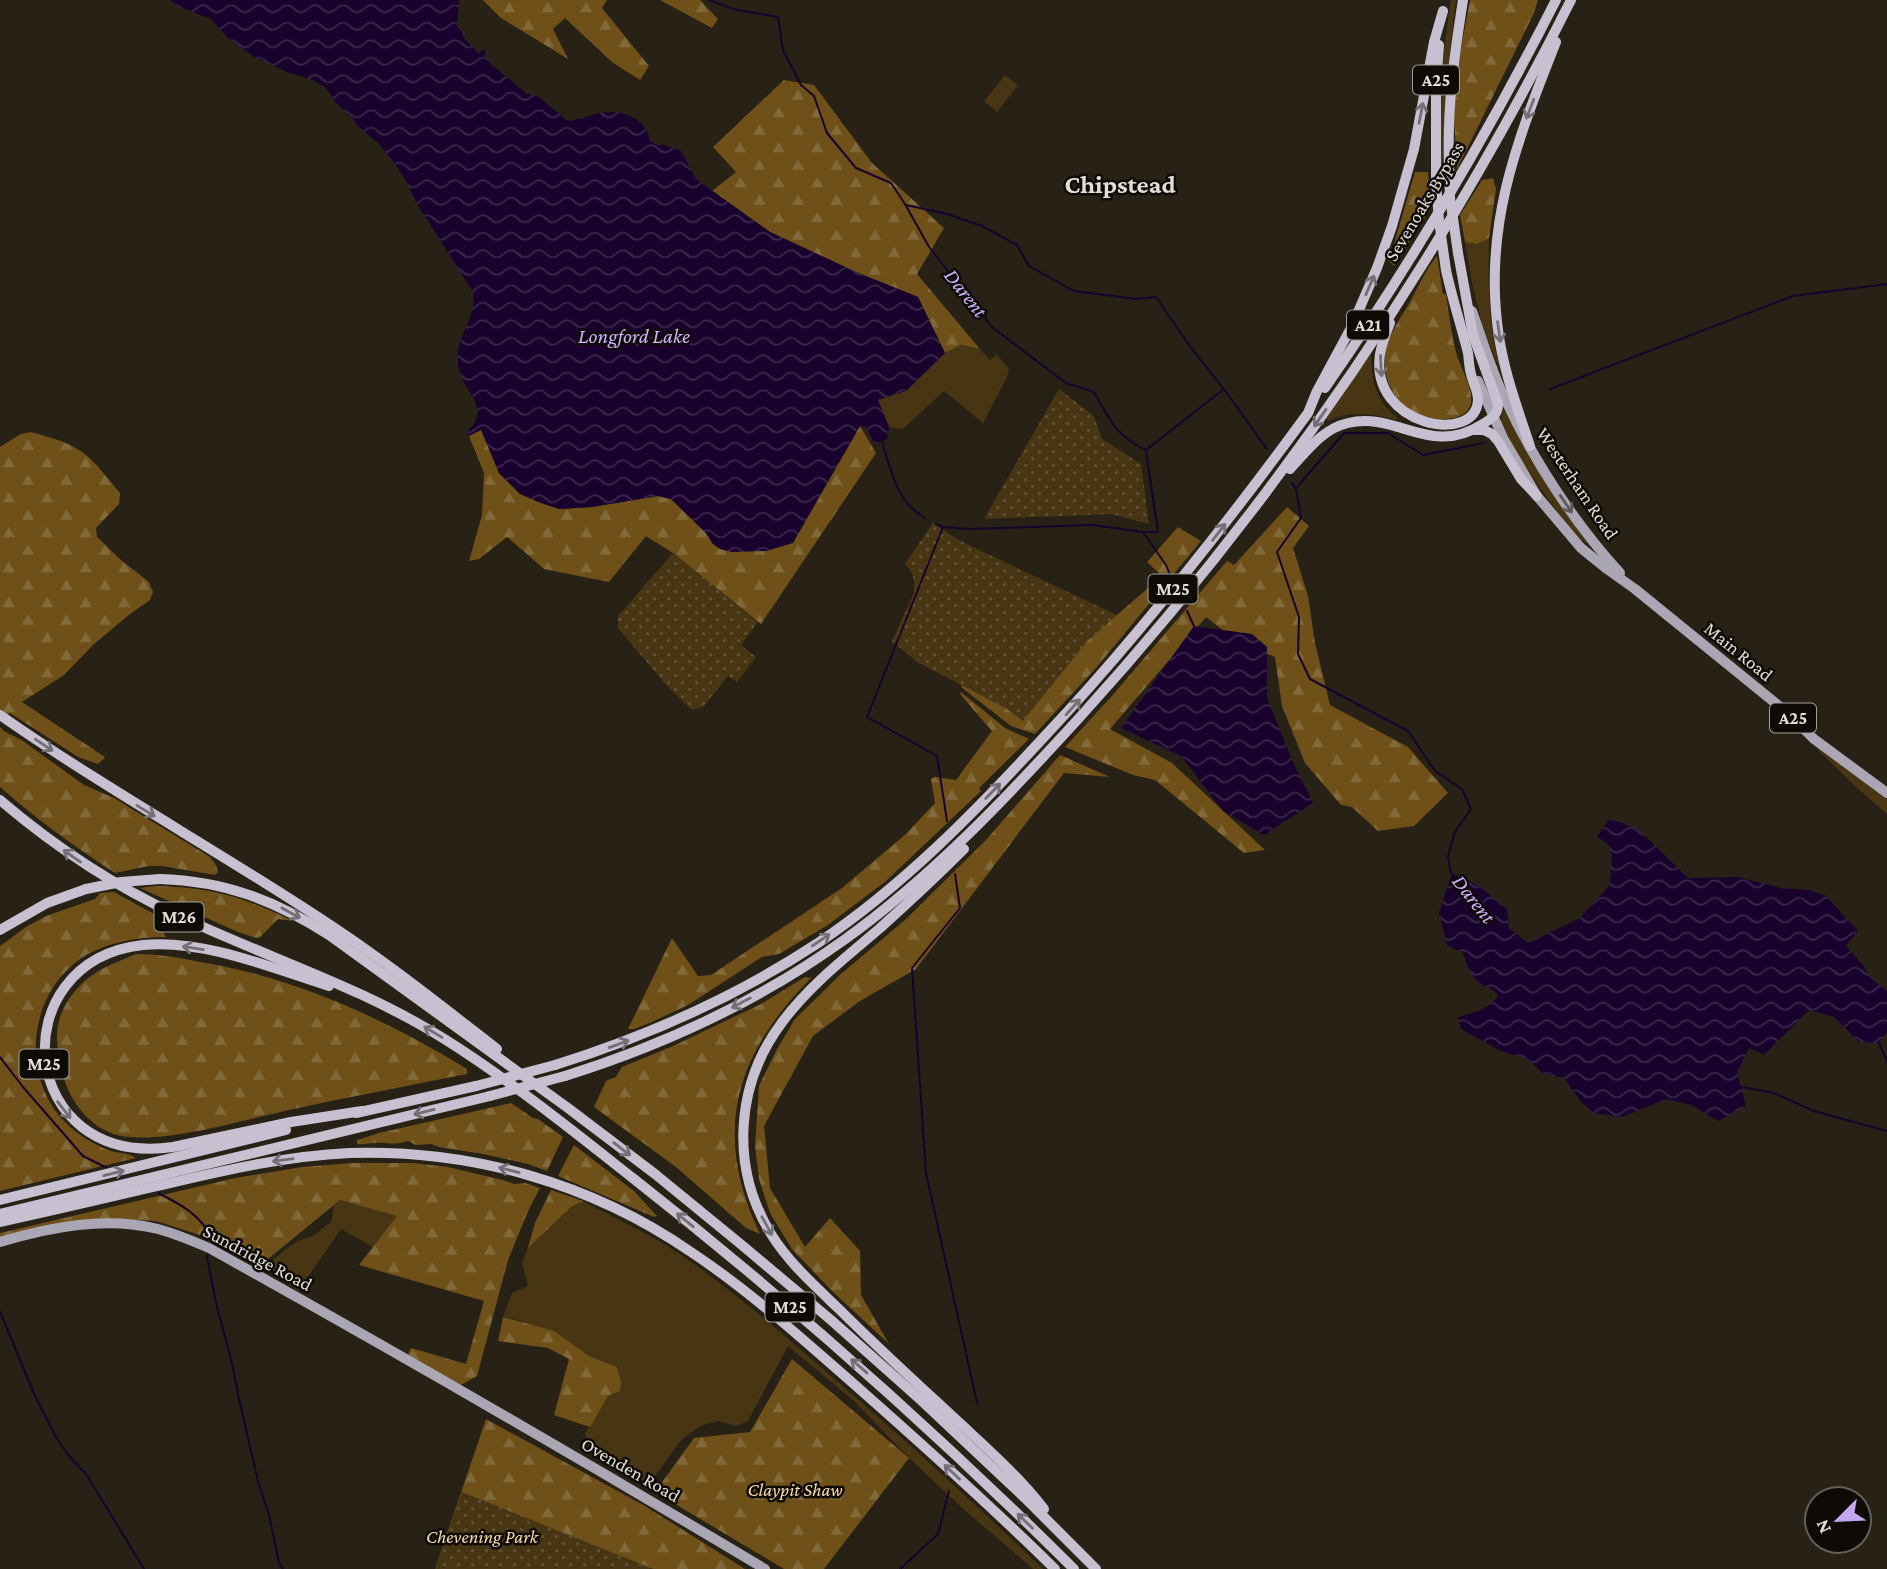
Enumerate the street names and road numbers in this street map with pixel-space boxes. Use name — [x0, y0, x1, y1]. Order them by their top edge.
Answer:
road number: A25 — [1413, 66, 1459, 94]
street label: Sevenoaks Bypass — [1381, 138, 1468, 265]
road number: A21 — [1347, 310, 1389, 340]
street label: Westerham Road — [1533, 424, 1623, 543]
road number: M25 — [1148, 574, 1198, 604]
street label: Main Road — [1700, 617, 1777, 685]
road number: A25 — [1770, 704, 1816, 732]
road number: M26 — [154, 902, 204, 932]
road number: M25 — [20, 1050, 68, 1078]
street label: Sundridge Road — [200, 1220, 316, 1295]
road number: M25 — [766, 1292, 814, 1322]
street label: Ovenden Road — [578, 1433, 684, 1506]

